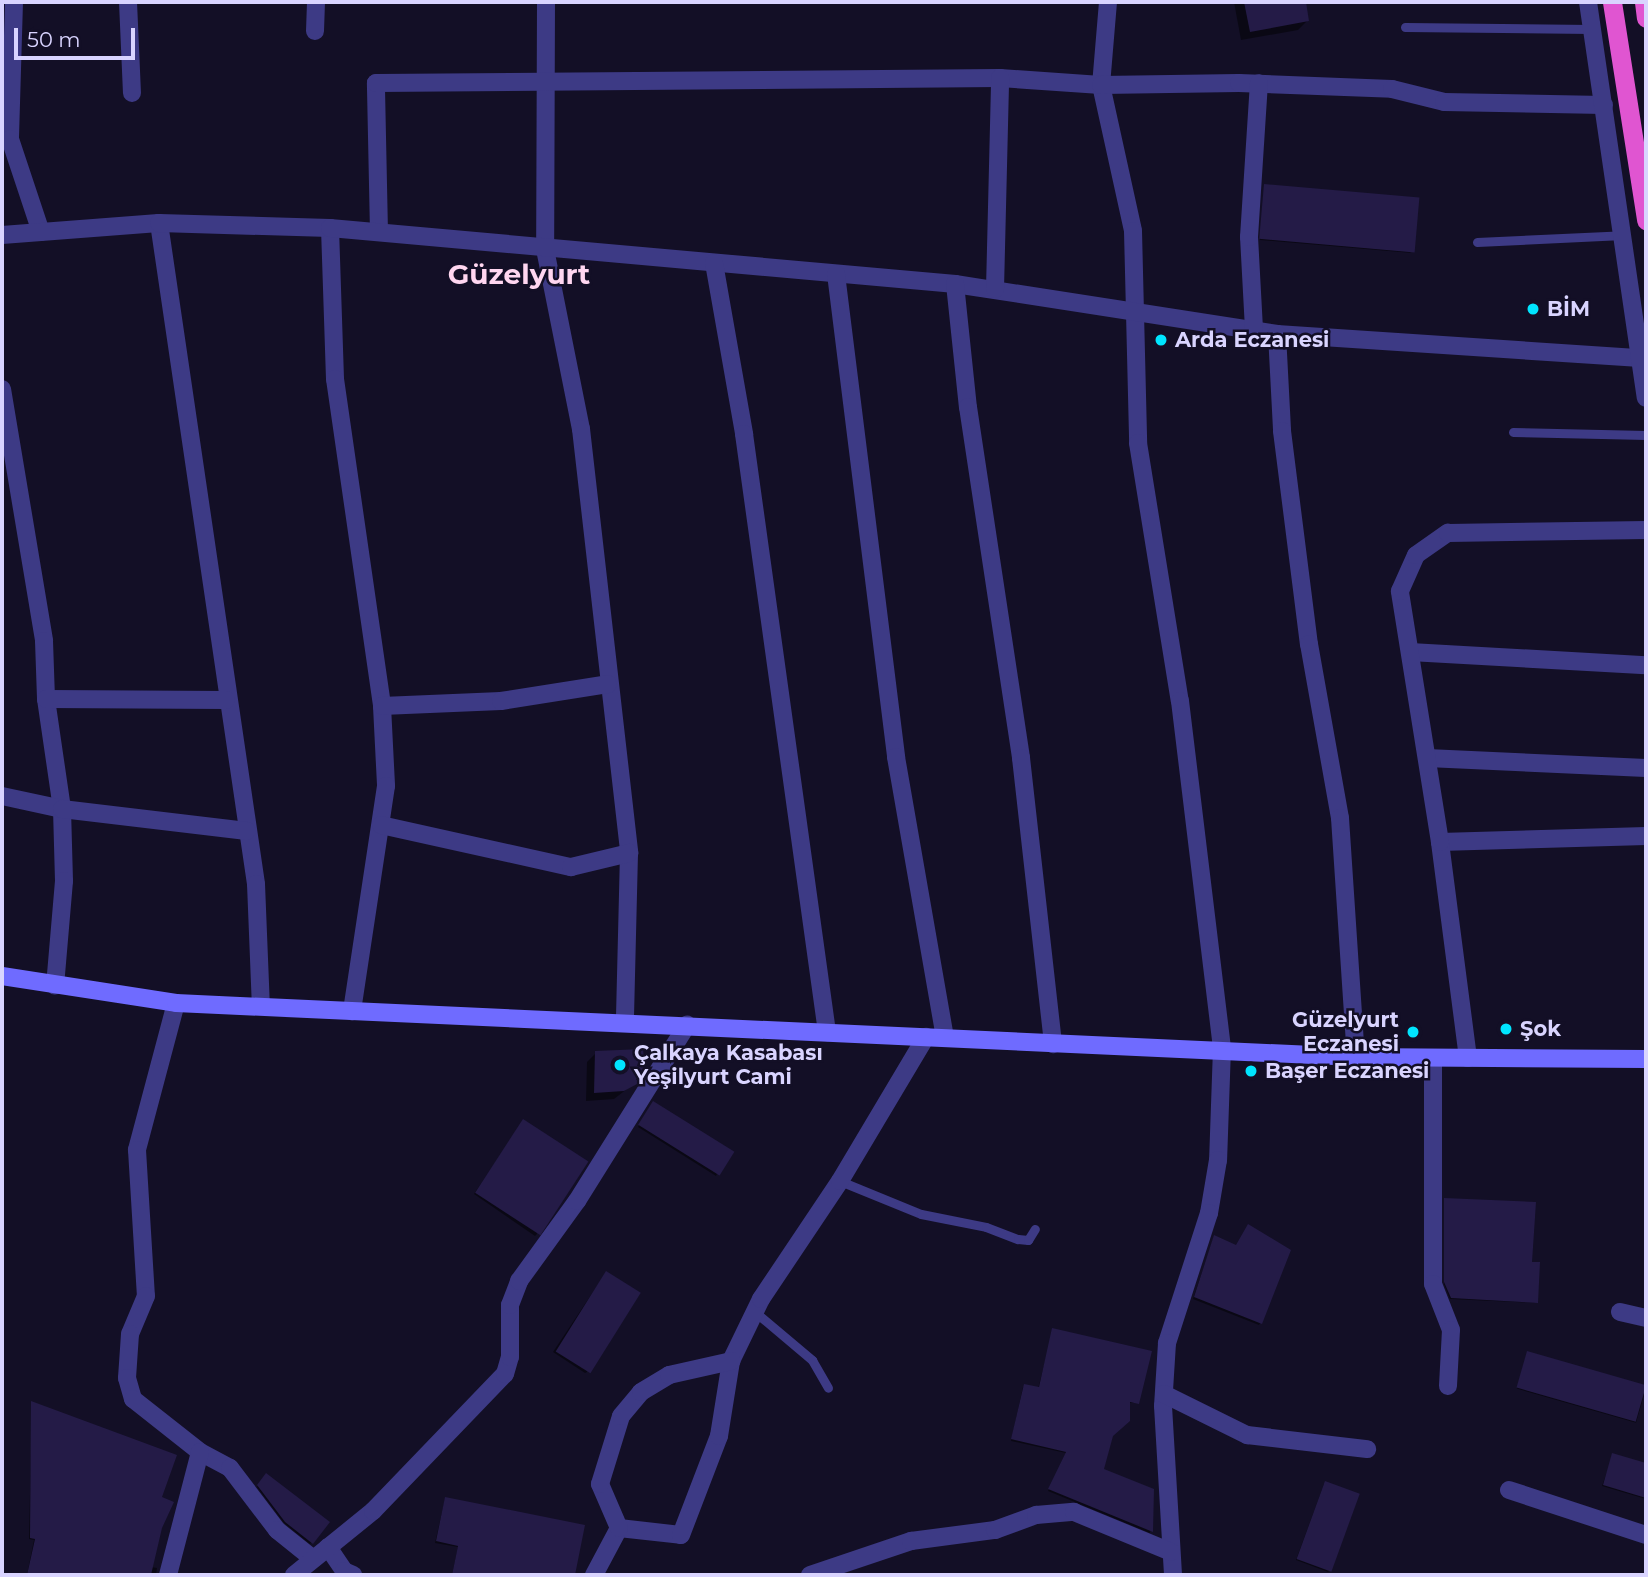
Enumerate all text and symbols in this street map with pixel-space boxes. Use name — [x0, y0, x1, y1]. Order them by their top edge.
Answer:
scale bar — [18, 14, 138, 58]
text: 50 m — [27, 27, 81, 52]
district label: Güzelyurt — [448, 257, 590, 291]
place label: BİM — [1547, 296, 1590, 322]
marker: BİM — [1525, 301, 1541, 317]
place label: Arda Eczanesi — [1175, 327, 1329, 353]
marker: Arda Eczanesi — [1153, 332, 1169, 348]
place label: Güzelyurt Eczanesi — [1292, 1007, 1399, 1057]
place label: Şok — [1520, 1016, 1561, 1042]
marker: Şok — [1498, 1021, 1514, 1037]
marker: Güzelyurt Eczanesi — [1405, 1024, 1421, 1040]
place label: Çalkaya Kasabası Yeşilyurt Cami — [634, 1040, 823, 1090]
marker: Çalkaya Kasabası Yeşilyurt Cami — [612, 1057, 628, 1073]
place label: Başer Eczanesi — [1265, 1058, 1429, 1084]
marker: Başer Eczanesi — [1243, 1063, 1259, 1079]

